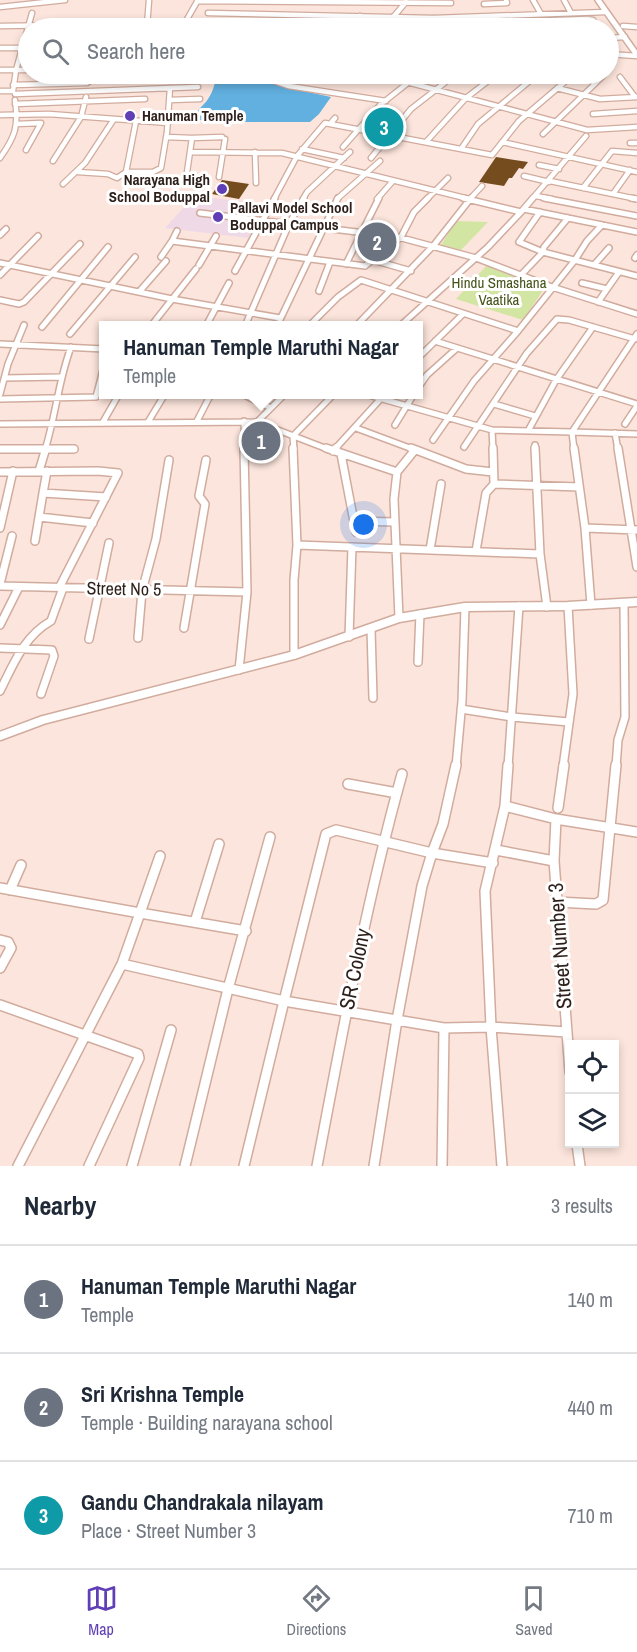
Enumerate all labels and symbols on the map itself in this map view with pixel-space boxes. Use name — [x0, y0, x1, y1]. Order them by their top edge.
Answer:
pin: 3 — [364, 104, 404, 150]
place label: Hanuman Temple — [142, 105, 244, 126]
marker: Hanuman Temple — [123, 109, 137, 123]
place label: Narayana High School Boduppal — [109, 169, 210, 207]
marker: Narayana High School Boduppal — [215, 182, 229, 196]
place label: Pallavi Model School Boduppal Campus — [230, 197, 352, 235]
marker: Pallavi Model School Boduppal Campus — [211, 210, 225, 224]
pin: 2 — [358, 220, 397, 264]
park label: Hindu Smashana Vaatika — [451, 272, 547, 310]
pin: 1 — [242, 418, 280, 464]
your location — [349, 510, 378, 539]
street label: Street No 5 — [86, 575, 162, 602]
street label: Street Number 3 — [541, 882, 578, 1010]
street label: SR Colony — [332, 925, 377, 1012]

